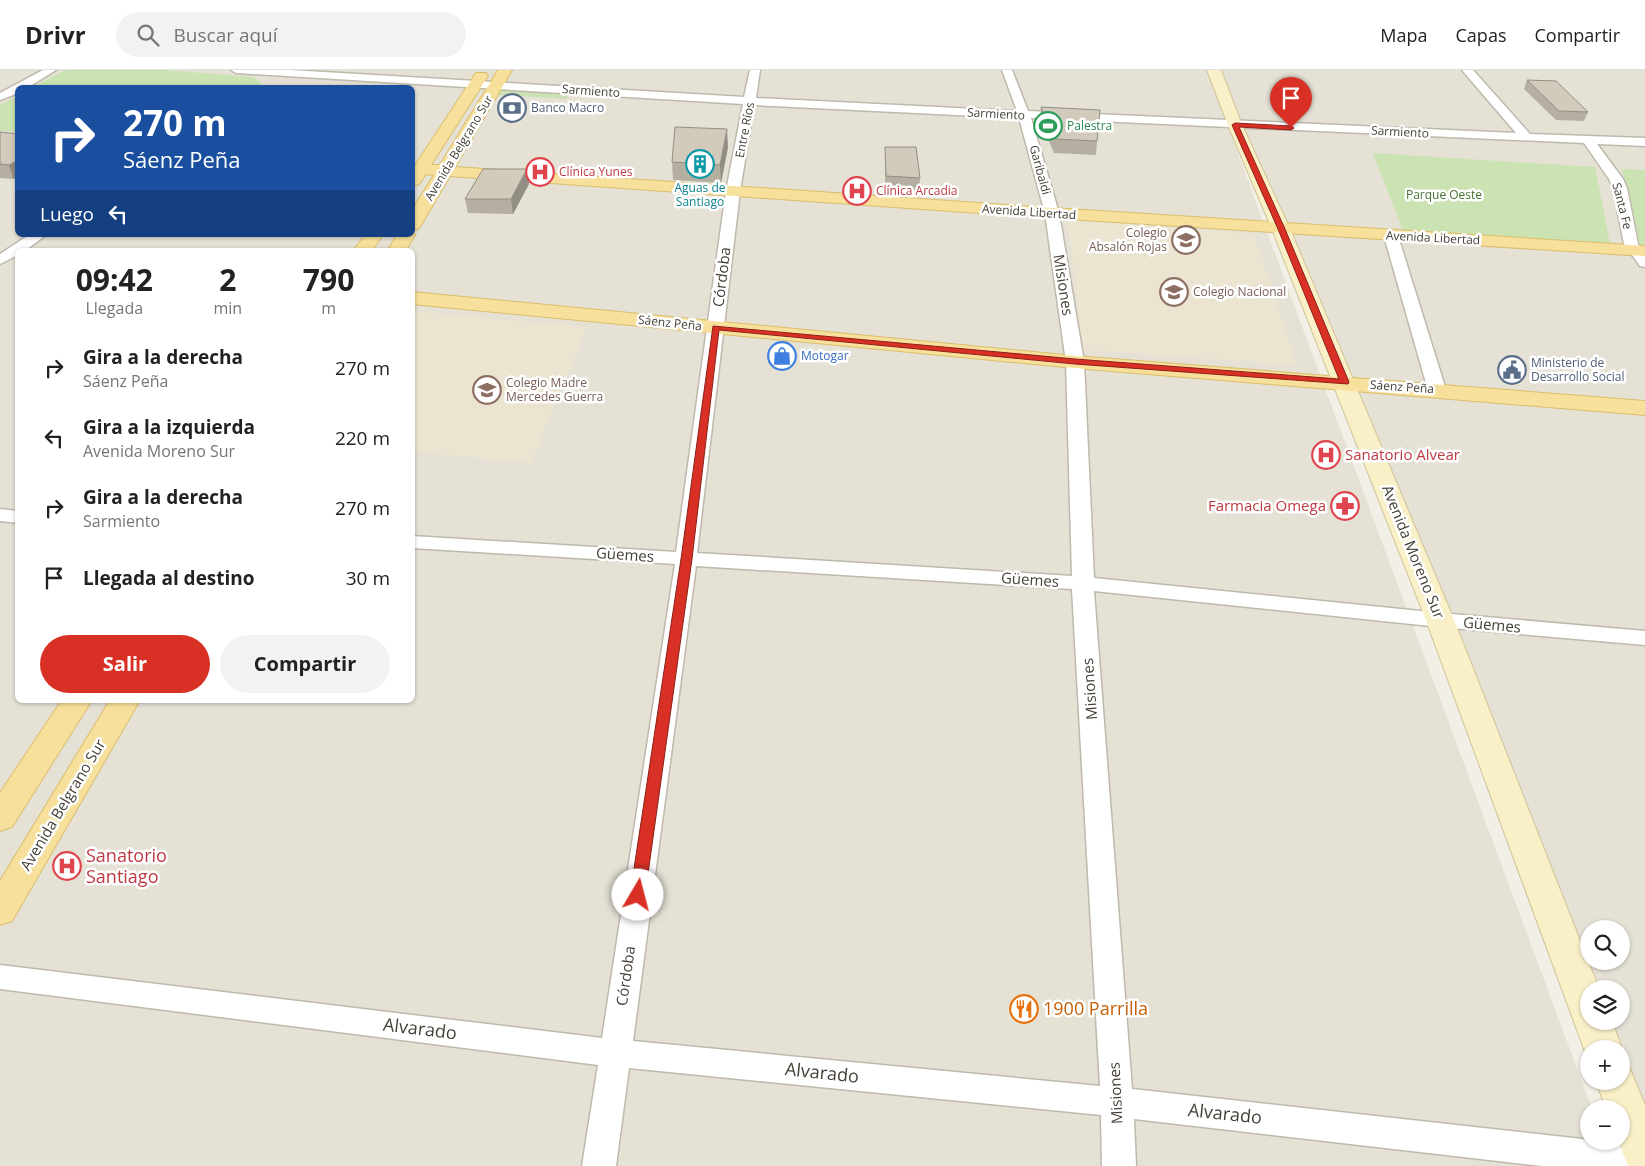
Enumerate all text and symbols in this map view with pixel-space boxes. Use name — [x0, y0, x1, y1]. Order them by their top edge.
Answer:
search box — [116, 12, 466, 57]
text: Drivr — [25, 18, 86, 51]
icon: search — [134, 21, 162, 49]
text: Buscar aquí — [174, 22, 278, 48]
text: Mapa — [1380, 23, 1428, 47]
text: Capas — [1456, 23, 1506, 47]
text: Compartir — [1534, 23, 1620, 47]
pin — [1270, 77, 1312, 128]
street label: Sarmiento — [562, 80, 621, 101]
icon: arrive — [1277, 84, 1305, 112]
street label: Avenida Belgrano Sur — [420, 92, 497, 204]
bank icon: Banco Macro — [497, 93, 527, 123]
text: 270 m — [123, 99, 227, 146]
place label: Banco Macro — [531, 99, 604, 116]
street label: Entre Ríos — [731, 100, 758, 159]
street label: Sarmiento — [967, 103, 1025, 124]
icon: right — [40, 105, 105, 170]
sports icon: Palestra — [1033, 111, 1063, 141]
place label: Palestra — [1067, 117, 1112, 134]
street label: Sarmiento — [1371, 121, 1429, 142]
street label: Garibaldi — [1026, 143, 1055, 197]
text: Sáenz Peña — [123, 144, 240, 174]
building icon: Aguas de Santiago — [685, 149, 715, 179]
hospital icon: Clínica Yunes — [525, 157, 555, 187]
place label: Clínica Yunes — [559, 163, 633, 180]
hospital icon: Clínica Arcadia — [842, 176, 872, 206]
place label: Aguas de Santiago — [674, 179, 726, 210]
street label: Santa Fe — [1608, 181, 1637, 231]
place label: Clínica Arcadia — [876, 182, 958, 199]
park label: Parque Oeste — [1406, 186, 1482, 203]
icon: left — [104, 200, 132, 228]
street label: Avenida Libertad — [981, 200, 1077, 223]
text: Luego — [40, 201, 94, 227]
place label: Colegio Absalón Rojas — [1089, 224, 1167, 255]
school or university icon: Colegio Absalón Rojas — [1171, 225, 1201, 255]
street label: Avenida Libertad — [1385, 227, 1481, 248]
street label: Córdoba — [707, 246, 735, 308]
street label: Misiones — [1049, 253, 1079, 317]
text: 09:42 — [76, 259, 153, 300]
text: 2 — [219, 259, 236, 300]
text: 790 — [303, 259, 354, 300]
school or university icon: Colegio Nacional — [1159, 277, 1189, 307]
place label: Colegio Nacional — [1193, 283, 1286, 300]
text: Llegada — [85, 297, 143, 319]
text: min — [214, 297, 242, 319]
text: m — [321, 297, 336, 319]
street label: Sáenz Peña — [637, 311, 703, 334]
shop icon: Motogar — [767, 341, 797, 371]
text: Gira a la derecha — [83, 344, 243, 370]
place label: Motogar — [801, 347, 849, 364]
icon: right — [40, 354, 68, 382]
place label: Ministerio de Desarrollo Social — [1531, 354, 1625, 385]
text: 270 m — [335, 355, 390, 381]
public building icon: Ministerio de Desarrollo Social — [1497, 355, 1527, 385]
text: Sáenz Peña — [83, 370, 168, 392]
place label: Colegio Madre Mercedes Guerra — [506, 374, 603, 405]
school or university icon: Colegio Madre Mercedes Guerra — [472, 375, 502, 405]
street label: Sáenz Peña — [1369, 376, 1435, 397]
text: Gira a la izquierda — [83, 414, 255, 440]
icon: left — [40, 424, 68, 452]
text: 220 m — [335, 425, 390, 451]
text: Avenida Moreno Sur — [83, 440, 235, 462]
hospital icon: Sanatorio Alvear — [1311, 440, 1341, 470]
place label: Sanatorio Alvear — [1345, 444, 1460, 464]
street label: Avenida Moreno Sur — [1378, 482, 1450, 621]
text: Gira a la derecha — [83, 484, 243, 510]
pharmacy icon: Farmacia Omega — [1330, 491, 1360, 521]
icon: right — [40, 494, 68, 522]
text: 270 m — [335, 495, 390, 521]
place label: Farmacia Omega — [1208, 495, 1326, 515]
text: Sarmiento — [83, 510, 160, 532]
street label: Güemes — [595, 542, 655, 566]
icon: arrive — [40, 564, 68, 592]
text: Llegada al destino — [83, 565, 255, 591]
text: 30 m — [346, 565, 390, 591]
street label: Güemes — [1000, 567, 1060, 591]
street label: Güemes — [1462, 612, 1522, 636]
button: Salir — [40, 635, 210, 693]
button: Compartir — [220, 635, 390, 693]
street label: Misiones — [1077, 657, 1101, 721]
street label: Avenida Belgrano Sur — [15, 735, 109, 874]
place label: Sanatorio Santiago — [86, 843, 167, 888]
hospital icon: Sanatorio Santiago — [52, 851, 82, 881]
position arrow — [611, 868, 663, 920]
map controls — [1580, 920, 1630, 1150]
button: search — [1580, 920, 1630, 970]
street label: Córdoba — [611, 945, 639, 1007]
button: layers — [1580, 980, 1630, 1030]
restaurant icon: 1900 Parrilla — [1009, 994, 1039, 1024]
place label: 1900 Parrilla — [1043, 996, 1148, 1020]
street label: Alvarado — [382, 1012, 458, 1044]
button: + — [1580, 1040, 1630, 1090]
street label: Alvarado — [784, 1056, 860, 1088]
street label: Misiones — [1103, 1062, 1127, 1125]
street label: Alvarado — [1187, 1097, 1263, 1129]
button: − — [1580, 1100, 1630, 1150]

